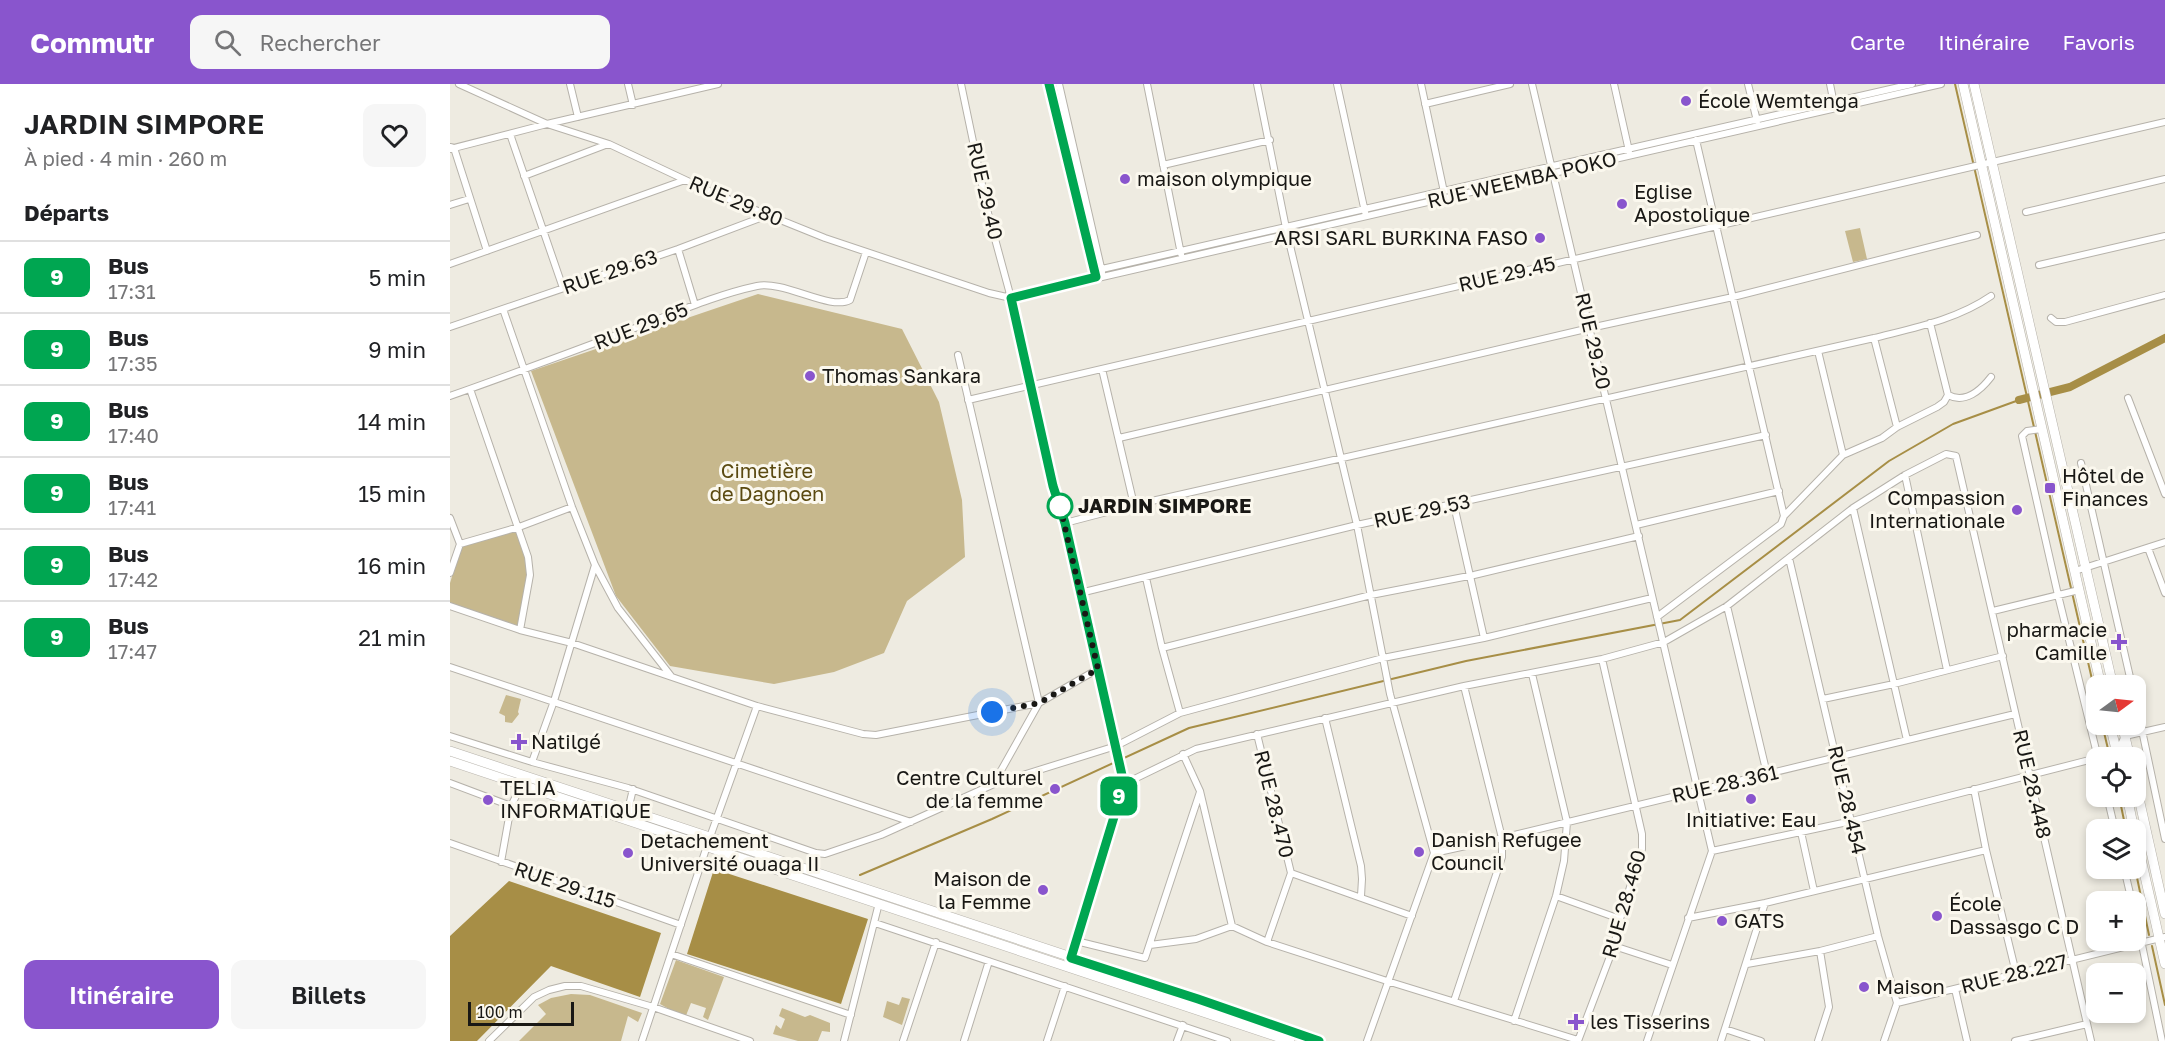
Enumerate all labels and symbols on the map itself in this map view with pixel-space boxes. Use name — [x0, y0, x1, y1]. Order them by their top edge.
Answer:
place label: École Wemtenga — [1698, 88, 1859, 112]
marker: École Wemtenga — [1679, 94, 1693, 108]
street label: RUE 29.40 — [963, 140, 1009, 242]
street label: RUE WEEMBA POKO — [1425, 146, 1619, 212]
place label: maison olympique — [1137, 166, 1312, 190]
street label: RUE 29.80 — [686, 170, 787, 231]
marker: maison olympique — [1118, 172, 1132, 186]
place label: Eglise Apostolique — [1634, 179, 1750, 226]
marker: Eglise Apostolique — [1615, 197, 1629, 211]
place label: ARSI SARL BURKINA FASO — [1274, 225, 1528, 249]
marker: ARSI SARL BURKINA FASO — [1533, 231, 1547, 245]
street label: RUE 29.63 — [559, 244, 660, 298]
street label: RUE 29.45 — [1456, 250, 1558, 296]
street label: RUE 29.20 — [1571, 290, 1617, 392]
street label: RUE 29.65 — [590, 296, 691, 354]
place label: Thomas Sankara — [822, 363, 981, 387]
marker: Thomas Sankara — [803, 369, 817, 383]
park label: Cimetière de Dagnoen — [710, 458, 824, 505]
place label: Hôtel de Finances — [2062, 463, 2148, 510]
marker: Hôtel de Finances — [2043, 481, 2057, 495]
place label: Compassion Internationale — [1869, 485, 2005, 532]
street label: RUE 29.53 — [1371, 488, 1472, 532]
marker: JARDIN SIMPORE — [1047, 493, 1073, 519]
place label: JARDIN SIMPORE — [1078, 493, 1251, 517]
marker: Compassion Internationale — [2010, 503, 2024, 517]
place label: pharmacie Camille — [2006, 617, 2107, 664]
marker: pharmacie Camille — [2112, 635, 2126, 649]
north arrow — [2086, 675, 2146, 735]
your location — [977, 697, 1007, 727]
street label: RUE 28.448 — [2009, 727, 2057, 841]
place label: Natilgé — [531, 729, 601, 753]
marker: Natilgé — [512, 735, 526, 749]
street label: RUE 28.454 — [1824, 743, 1872, 857]
street label: RUE 28.470 — [1250, 747, 1300, 860]
street label: RUE 28.361 — [1669, 759, 1781, 807]
place label: Centre Culturel de la femme — [896, 765, 1043, 812]
place label: TELIA INFORMATIQUE — [500, 775, 651, 822]
line badge: 9 — [1100, 776, 1138, 816]
marker: Centre Culturel de la femme — [1048, 782, 1062, 796]
marker: Initiative: Eau — [1744, 792, 1758, 806]
marker: TELIA INFORMATIQUE — [481, 793, 495, 807]
place label: Initiative: Eau — [1686, 807, 1816, 831]
place label: Danish Refugee Council — [1431, 827, 1582, 874]
place label: Detachement Université ouaga II — [640, 828, 820, 875]
marker: Danish Refugee Council — [1412, 845, 1426, 859]
marker: Detachement Université ouaga II — [621, 846, 635, 860]
street label: RUE 28.460 — [1596, 847, 1650, 961]
street label: RUE 29.115 — [511, 855, 619, 913]
place label: Maison de la Femme — [933, 866, 1031, 913]
marker: Maison de la Femme — [1036, 883, 1050, 897]
place label: École Dassasgo C D — [1949, 891, 2079, 938]
place label: GATS — [1734, 908, 1785, 932]
marker: École Dassasgo C D — [1930, 909, 1944, 923]
marker: GATS — [1715, 914, 1729, 928]
street label: RUE 28.227 — [1958, 948, 2069, 998]
place label: Maison — [1876, 974, 1945, 998]
marker: Maison — [1857, 980, 1871, 994]
scale bar — [468, 999, 574, 1026]
place label: les Tisserins — [1590, 1009, 1710, 1033]
marker: les Tisserins — [1567, 1013, 1585, 1031]

